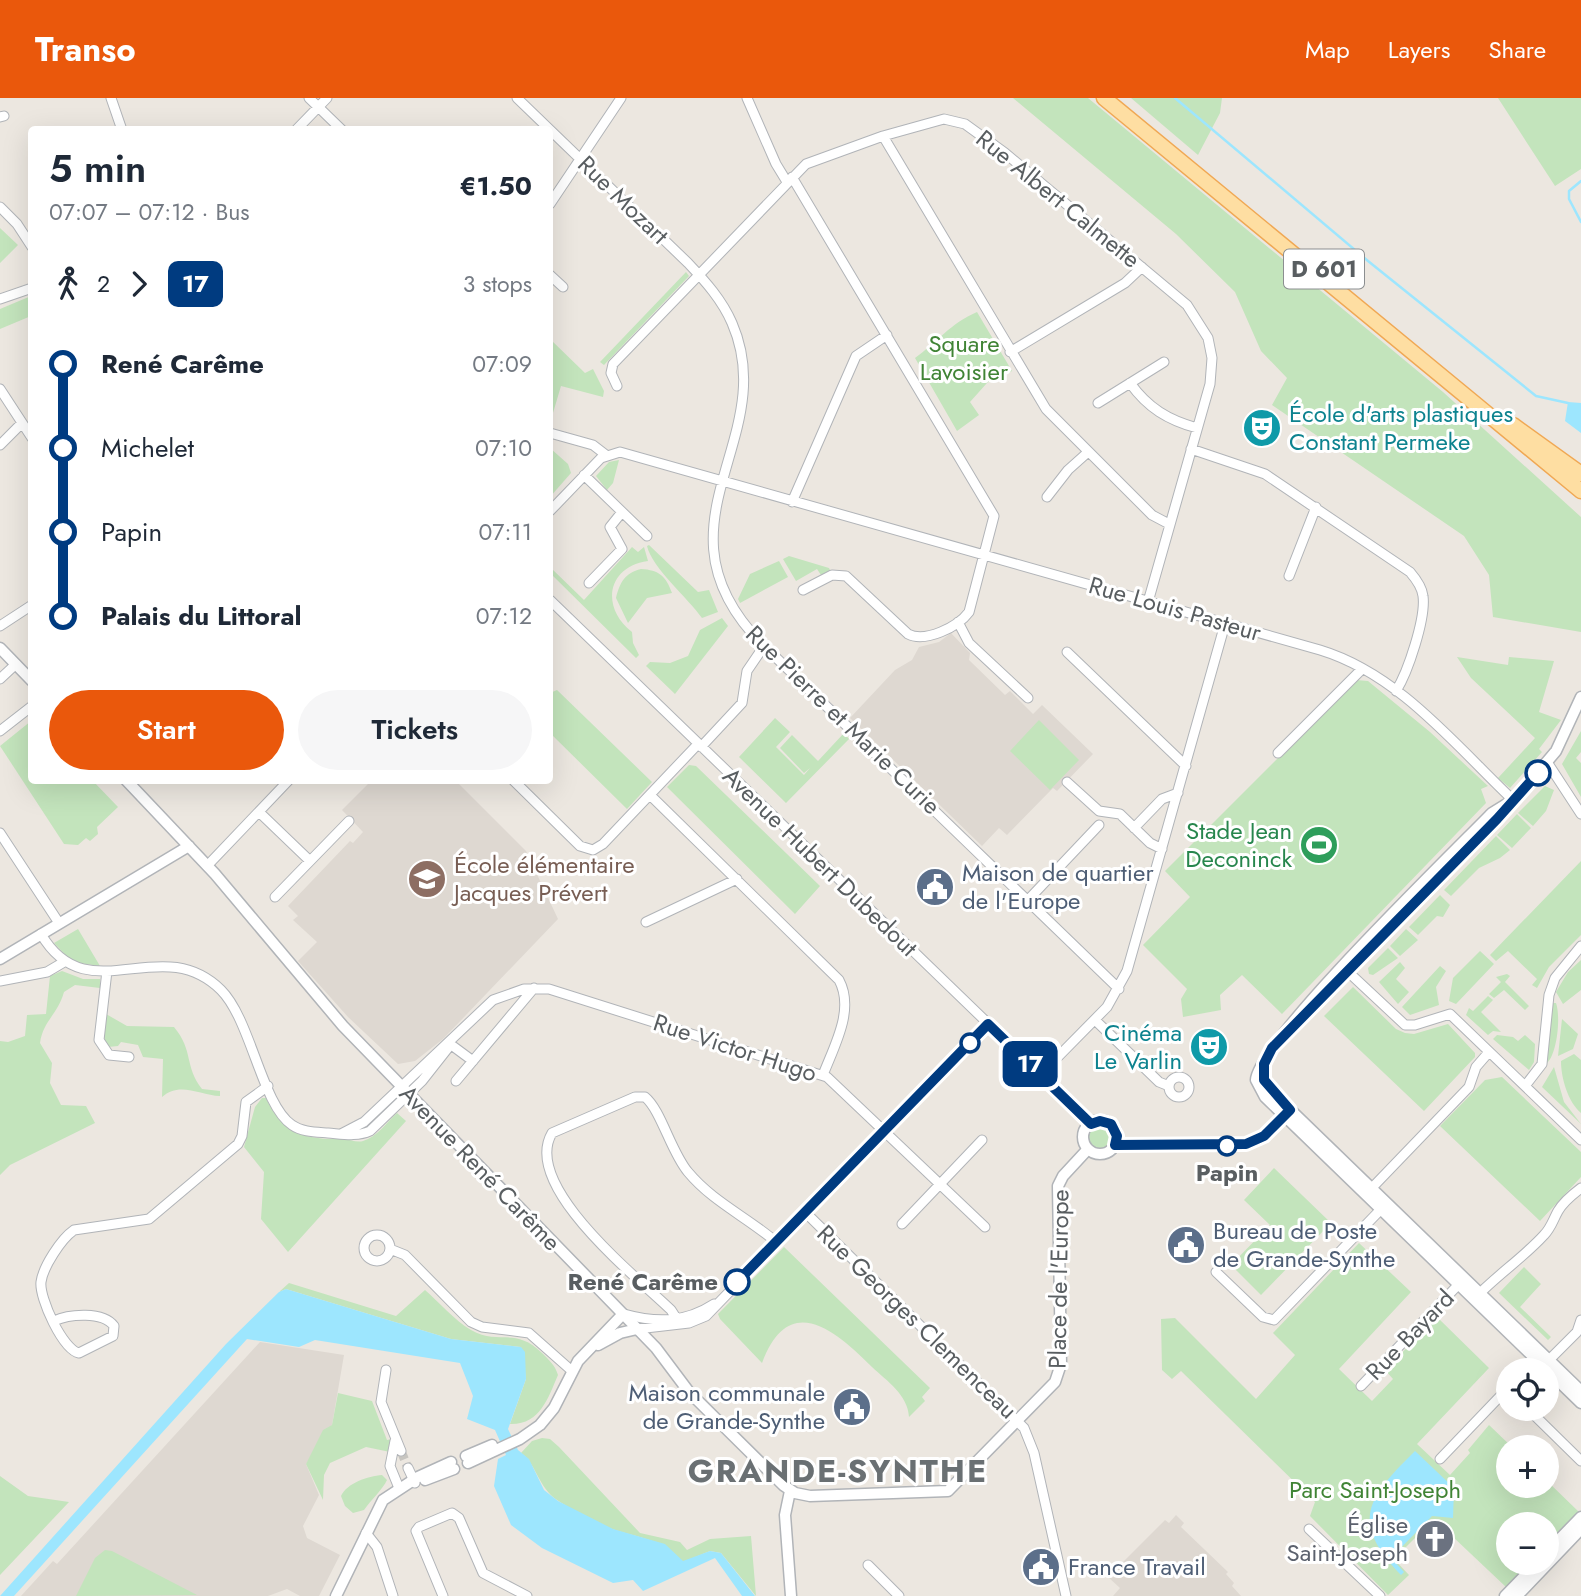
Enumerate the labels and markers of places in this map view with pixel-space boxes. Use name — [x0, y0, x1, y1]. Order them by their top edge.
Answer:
place label: École d'arts plastiques Constant Permeke — [1289, 396, 1513, 459]
theatre icon: École d'arts plastiques Constant Permeke — [1241, 407, 1283, 449]
unlabelled marker — [1525, 760, 1551, 786]
place label: Stade Jean Deconinck — [1185, 813, 1292, 876]
sports icon: Stade Jean Deconinck — [1298, 824, 1340, 866]
place label: École élémentaire Jacques Prévert — [451, 847, 635, 910]
place label: Maison de quartier de l'Europe — [962, 855, 1154, 918]
school or university icon: École élémentaire Jacques Prévert — [406, 858, 448, 900]
public building icon: Maison de quartier de l'Europe — [914, 866, 956, 908]
place label: Cinéma Le Varlin — [1094, 1015, 1182, 1078]
theatre icon: Cinéma Le Varlin — [1188, 1026, 1230, 1068]
unlabelled marker — [960, 1033, 980, 1053]
marker: Papin — [1217, 1136, 1237, 1156]
place label: Papin — [1196, 1155, 1258, 1190]
place label: Bureau de Poste de Grande-Synthe — [1213, 1213, 1395, 1276]
public building icon: Bureau de Poste de Grande-Synthe — [1165, 1224, 1207, 1266]
place label: René Carême — [568, 1264, 718, 1299]
marker: René Carême — [724, 1269, 750, 1295]
place label: Maison communale de Grande-Synthe — [629, 1375, 825, 1438]
public building icon: Maison communale de Grande-Synthe — [831, 1386, 873, 1428]
place label: Église Saint-Joseph — [1286, 1507, 1408, 1570]
church icon: Église Saint-Joseph — [1414, 1518, 1456, 1560]
public building icon: France Travail — [1020, 1546, 1062, 1588]
place label: France Travail — [1068, 1549, 1206, 1584]

